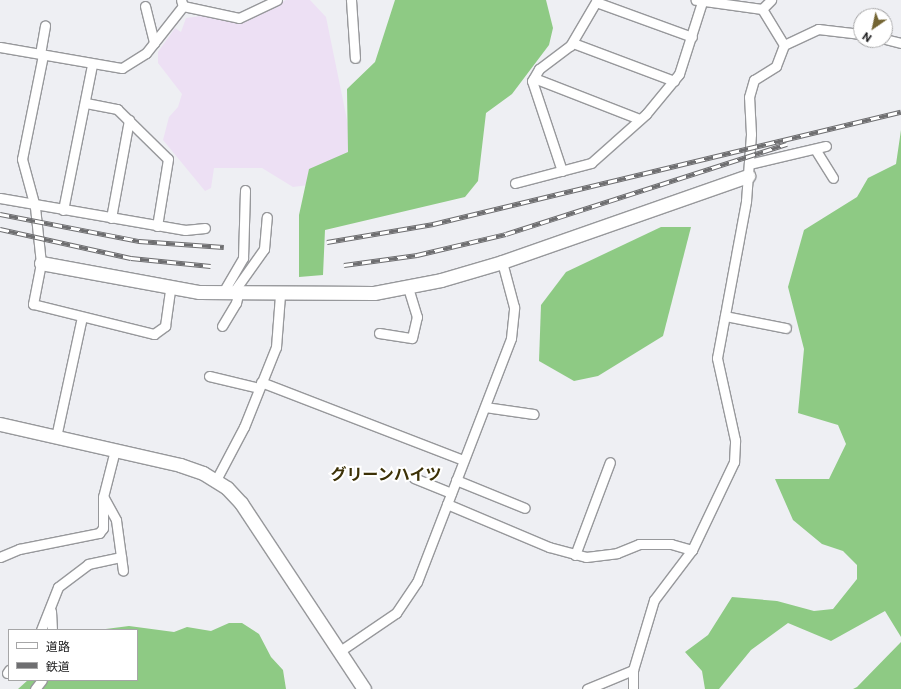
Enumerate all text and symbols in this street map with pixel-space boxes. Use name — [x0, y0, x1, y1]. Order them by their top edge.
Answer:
north arrow — [853, 8, 893, 48]
text: N — [860, 30, 874, 45]
district label: グリーンハイツ — [330, 464, 442, 484]
legend — [8, 629, 138, 681]
text: 道路 — [46, 639, 70, 653]
text: 鉄道 — [46, 659, 70, 673]

